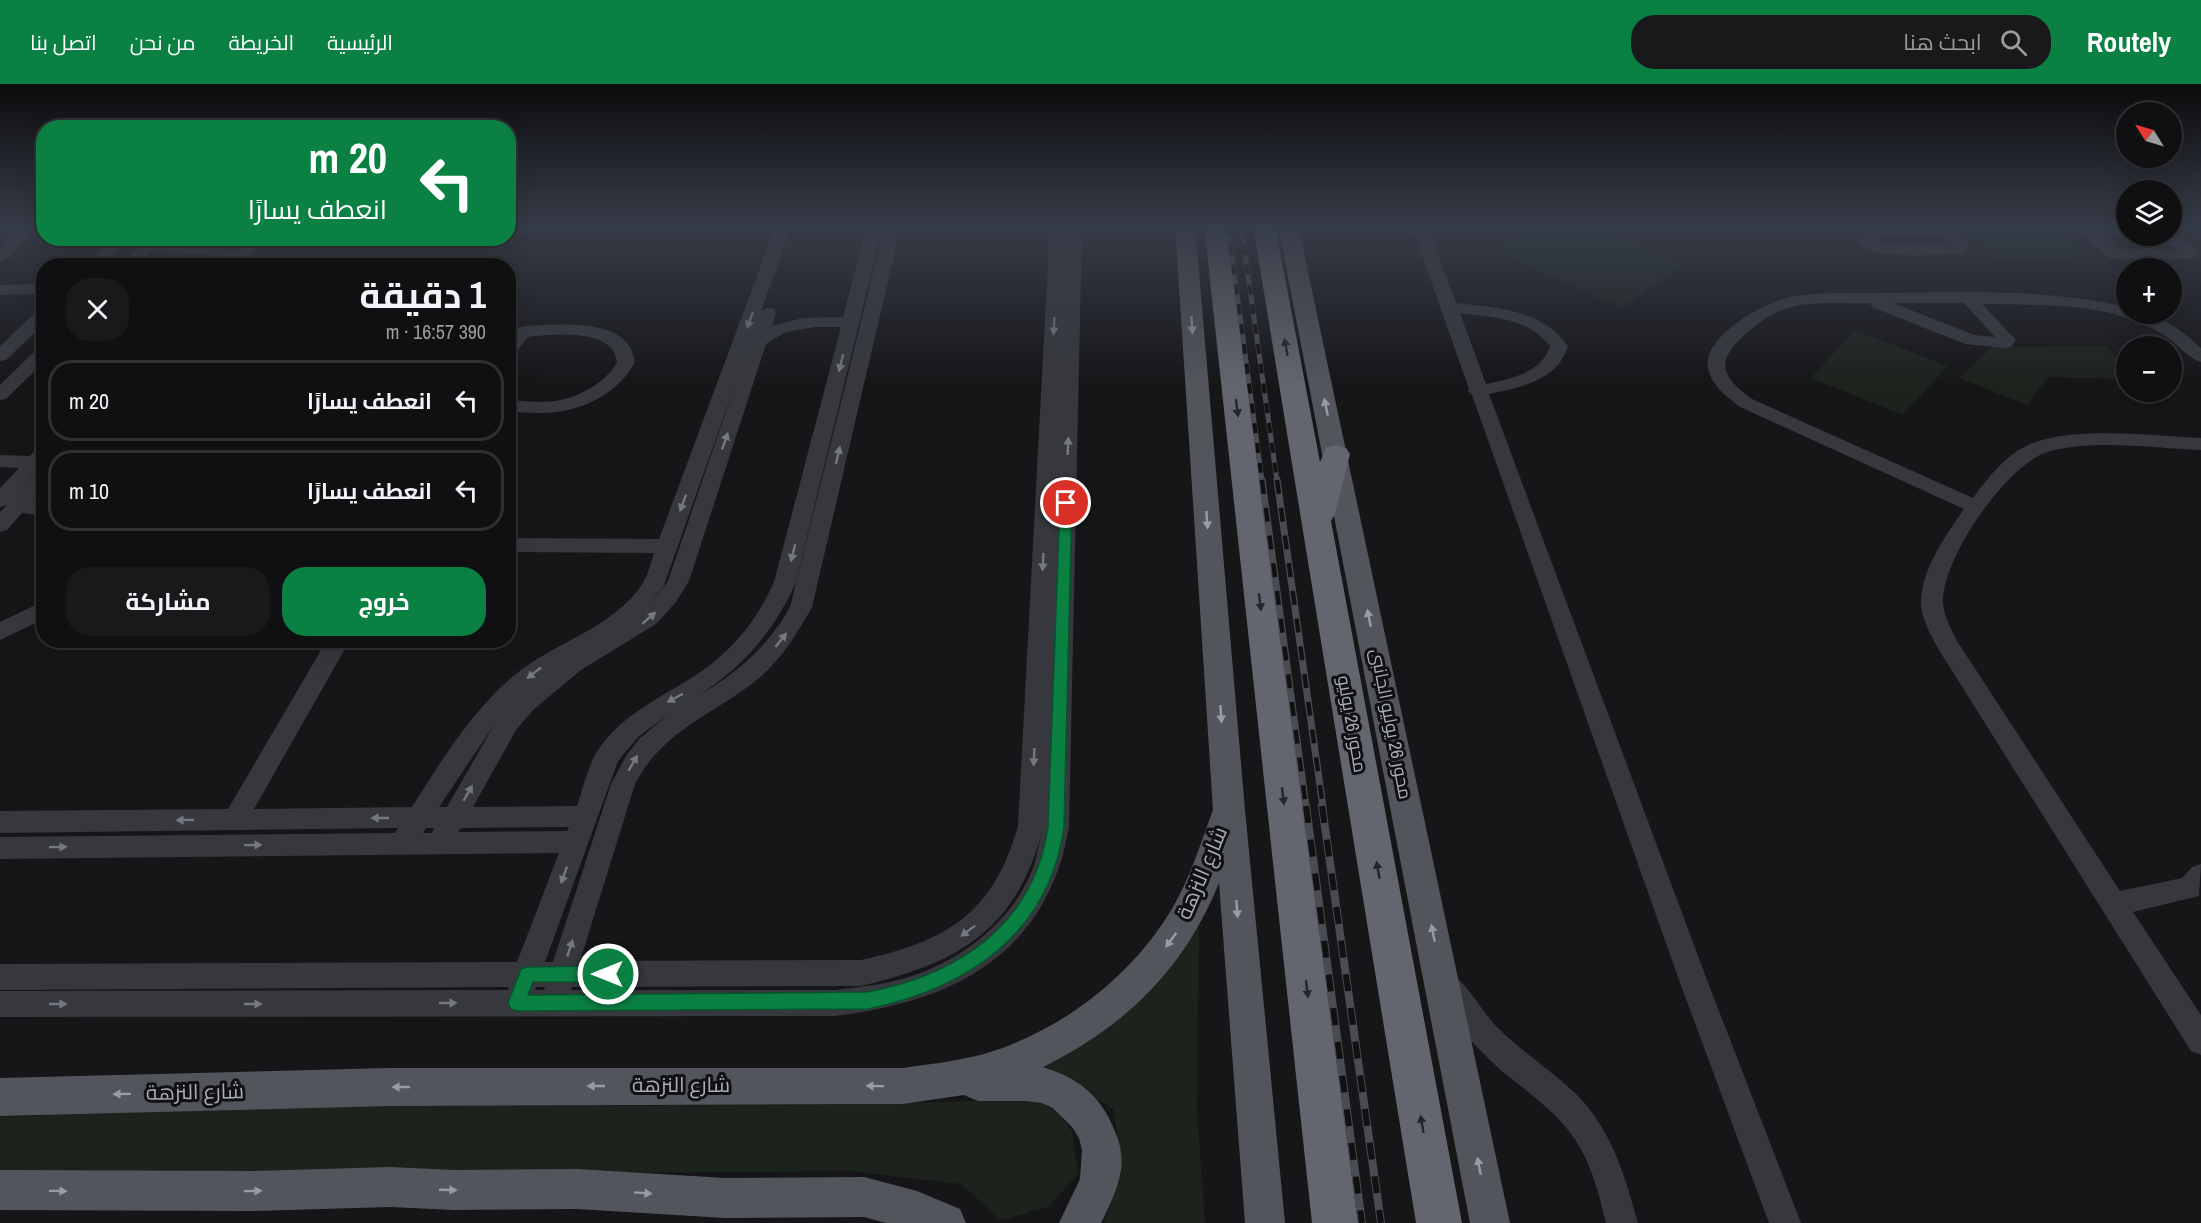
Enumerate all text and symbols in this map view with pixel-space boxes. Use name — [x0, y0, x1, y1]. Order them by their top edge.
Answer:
search box — [1631, 15, 2051, 69]
text: Routely — [2087, 23, 2171, 61]
icon: search — [1997, 26, 2030, 59]
text: ابحث هنا — [1903, 27, 1982, 57]
text: اتصل بنا — [30, 28, 97, 57]
text: من نحن — [130, 28, 196, 57]
text: الخريطة — [229, 28, 294, 57]
text: الرئيسية — [327, 28, 393, 57]
north arrow — [2116, 102, 2182, 168]
map controls — [2116, 102, 2182, 402]
text: 20 m — [308, 130, 387, 186]
icon: left — [408, 144, 486, 222]
button: layers — [2116, 180, 2182, 246]
text: انعطف يسارًا — [248, 191, 387, 227]
button: + — [2116, 258, 2182, 324]
text: 1 دقيقة — [360, 271, 486, 319]
button: close — [66, 278, 129, 341]
one-way arrow — [744, 311, 754, 329]
one-way arrow — [1049, 316, 1058, 335]
one-way arrow — [1188, 316, 1197, 335]
text: 390 m · 16:57 — [386, 318, 486, 345]
button: − — [2116, 336, 2182, 402]
one-way arrow — [1281, 337, 1290, 356]
one-way arrow — [835, 354, 845, 373]
icon: left — [450, 384, 483, 417]
text: 20 m — [69, 386, 109, 416]
text: انعطف يسارًا — [307, 386, 432, 416]
one-way arrow — [1321, 397, 1330, 416]
one-way arrow — [1232, 399, 1242, 418]
one-way arrow — [721, 432, 730, 450]
one-way arrow — [1063, 436, 1072, 455]
one-way arrow — [833, 446, 843, 464]
icon: left — [450, 474, 483, 507]
text: 10 m — [69, 476, 109, 506]
text: انعطف يسارًا — [307, 476, 432, 506]
pin — [1040, 477, 1091, 528]
icon: arrive — [1049, 486, 1082, 519]
one-way arrow — [678, 494, 688, 512]
one-way arrow — [1202, 510, 1212, 529]
one-way arrow — [787, 543, 797, 562]
one-way arrow — [1039, 553, 1048, 572]
button: مشاركة — [66, 567, 270, 636]
button: خروج — [282, 567, 486, 636]
one-way arrow — [1255, 593, 1265, 612]
one-way arrow — [1364, 609, 1373, 628]
one-way arrow — [641, 612, 656, 625]
one-way arrow — [775, 632, 788, 648]
street label: محور 26 يوليو الجانبى — [1365, 646, 1418, 801]
one-way arrow — [526, 666, 542, 679]
street label: محور 26 يوليو — [1332, 673, 1373, 774]
one-way arrow — [666, 693, 683, 703]
one-way arrow — [1217, 705, 1226, 724]
one-way arrow — [1030, 748, 1039, 767]
one-way arrow — [628, 755, 639, 771]
one-way arrow — [463, 784, 473, 801]
one-way arrow — [1279, 786, 1288, 805]
one-way arrow — [370, 813, 389, 823]
one-way arrow — [175, 815, 194, 825]
street label: شارع النزهة — [1169, 822, 1234, 924]
one-way arrow — [244, 840, 263, 850]
one-way arrow — [49, 842, 68, 852]
one-way arrow — [1373, 860, 1382, 879]
one-way arrow — [558, 866, 568, 884]
one-way arrow — [1232, 899, 1242, 918]
one-way arrow — [1428, 923, 1437, 942]
one-way arrow — [960, 924, 975, 936]
one-way arrow — [1165, 931, 1177, 947]
one-way arrow — [566, 939, 576, 957]
position arrow — [576, 942, 640, 1006]
one-way arrow — [1302, 980, 1311, 999]
one-way arrow — [439, 998, 458, 1008]
one-way arrow — [49, 999, 68, 1009]
one-way arrow — [244, 999, 263, 1009]
street label: شارع النزهة — [632, 1070, 730, 1099]
street label: شارع النزهة — [146, 1076, 244, 1107]
one-way arrow — [587, 1081, 606, 1091]
one-way arrow — [866, 1081, 885, 1091]
one-way arrow — [392, 1082, 411, 1092]
one-way arrow — [113, 1089, 132, 1098]
one-way arrow — [1417, 1114, 1426, 1133]
one-way arrow — [1474, 1156, 1483, 1175]
one-way arrow — [439, 1185, 458, 1194]
one-way arrow — [49, 1186, 68, 1195]
one-way arrow — [244, 1186, 263, 1196]
one-way arrow — [634, 1188, 653, 1198]

